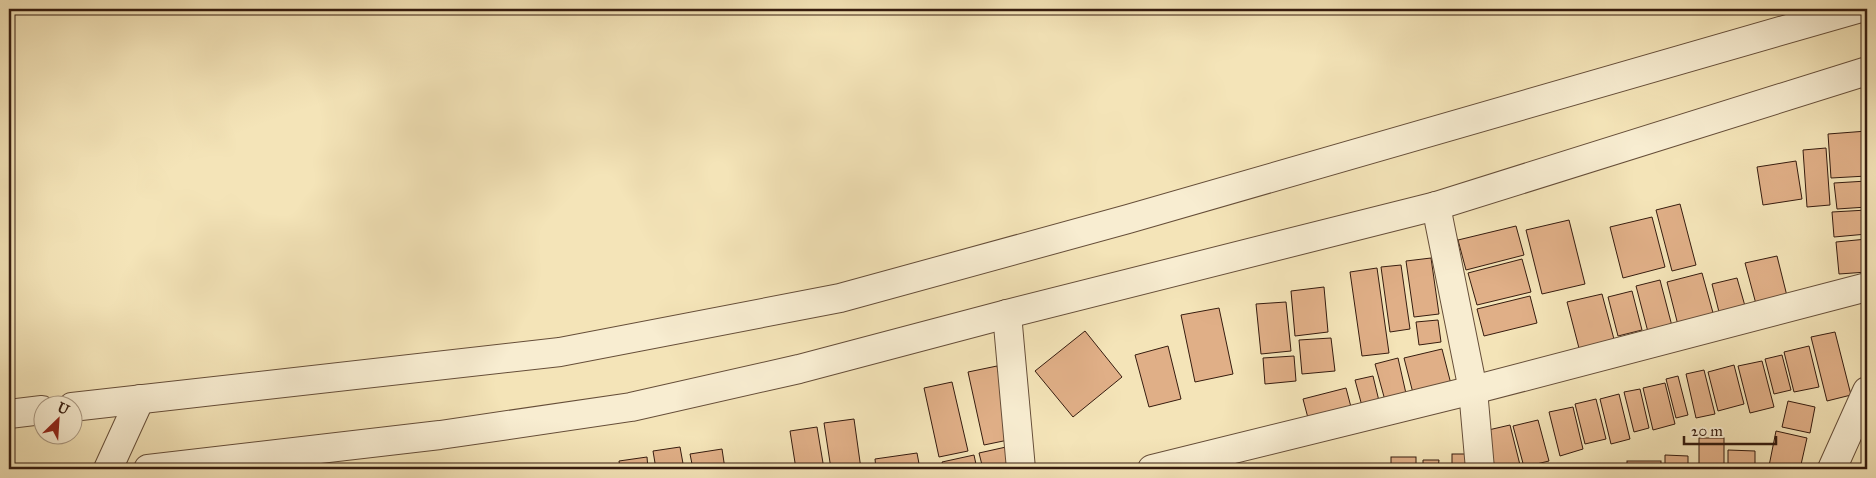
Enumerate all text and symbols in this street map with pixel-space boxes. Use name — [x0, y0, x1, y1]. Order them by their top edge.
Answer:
north arrow — [32, 396, 82, 446]
text: U — [55, 399, 73, 419]
scale bar — [1684, 413, 1776, 445]
text: 20 m — [1691, 422, 1723, 440]

